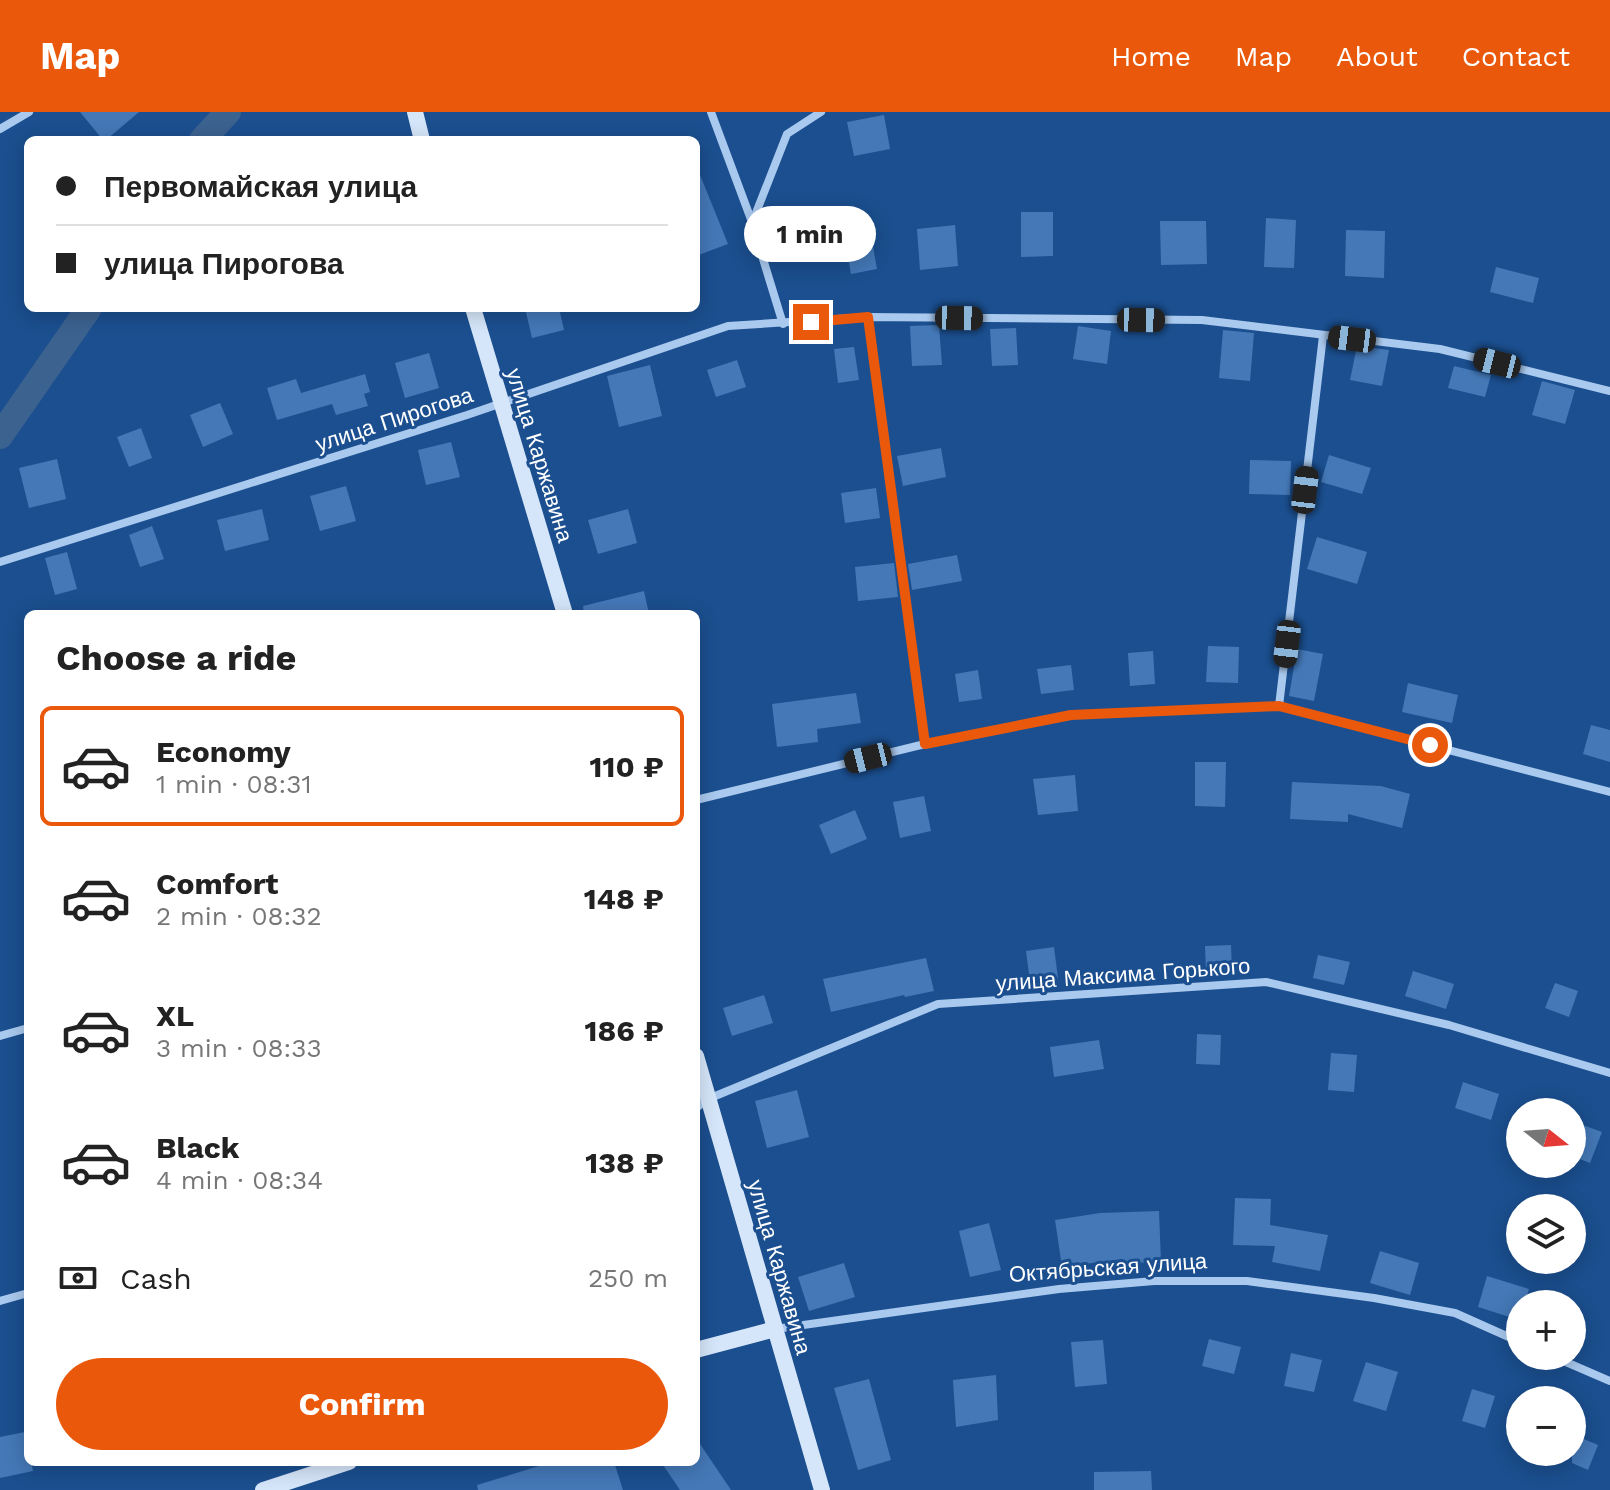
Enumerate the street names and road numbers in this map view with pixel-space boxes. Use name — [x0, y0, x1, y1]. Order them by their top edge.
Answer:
street label: улица Каржавина — [501, 365, 578, 546]
street label: улица Пирогова — [312, 382, 477, 457]
street label: улица Максима Горького — [995, 953, 1251, 996]
street label: улица Каржавина — [743, 1177, 817, 1358]
street label: Октябрьская улица — [1008, 1248, 1209, 1287]

